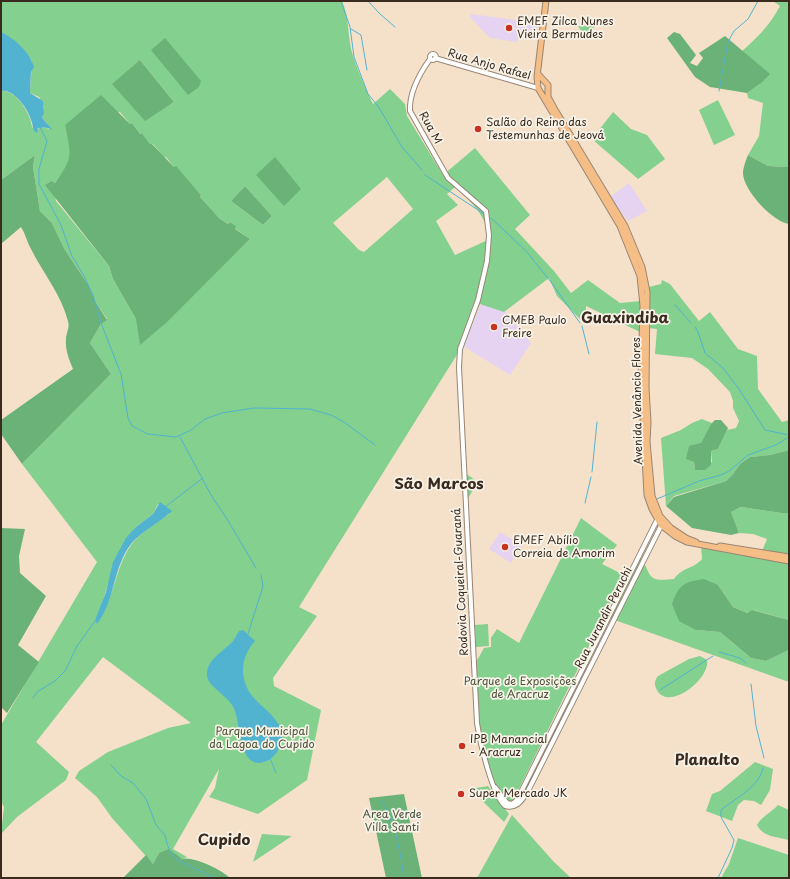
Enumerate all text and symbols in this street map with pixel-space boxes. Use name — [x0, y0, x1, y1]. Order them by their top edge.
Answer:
place label: EMEF Zilca Nunes Vieira Bermudes — [517, 15, 614, 41]
marker: EMEF Zilca Nunes Vieira Bermudes — [504, 23, 514, 33]
street label: Rua Anjo Rafael — [446, 47, 532, 83]
street label: Rua M — [416, 109, 444, 147]
place label: Salão do Reino das Testemunhas de Jeová — [486, 116, 604, 142]
marker: Salão do Reino das Testemunhas de Jeová — [473, 124, 483, 134]
district label: Guaxindiba — [581, 310, 669, 328]
place label: CMEB Paulo Freire — [502, 314, 566, 340]
marker: CMEB Paulo Freire — [489, 322, 499, 332]
street label: Avenida Venâncio Flores — [630, 337, 646, 465]
district label: São Marcos — [394, 476, 484, 494]
street label: Rodovia Coqueiral-Guaraná — [451, 508, 471, 656]
place label: EMEF Abílio Correia de Amorim — [513, 534, 615, 560]
marker: EMEF Abílio Correia de Amorim — [500, 542, 510, 552]
street label: Rua Jurandir Peruchi — [573, 565, 635, 671]
park label: Parque de Exposições de Aracruz — [464, 675, 576, 701]
park label: Parque Municipal da Lagoa do Cupido — [209, 725, 315, 751]
place label: IPB Manancial - Aracruz — [470, 733, 547, 759]
marker: IPB Manancial - Aracruz — [457, 741, 467, 751]
district label: Planalto — [675, 752, 739, 770]
place label: Super Mercado JK — [469, 787, 567, 801]
marker: Super Mercado JK — [456, 789, 466, 799]
park label: Area Verde Villa Santi — [362, 808, 422, 834]
district label: Cupido — [198, 832, 250, 850]

